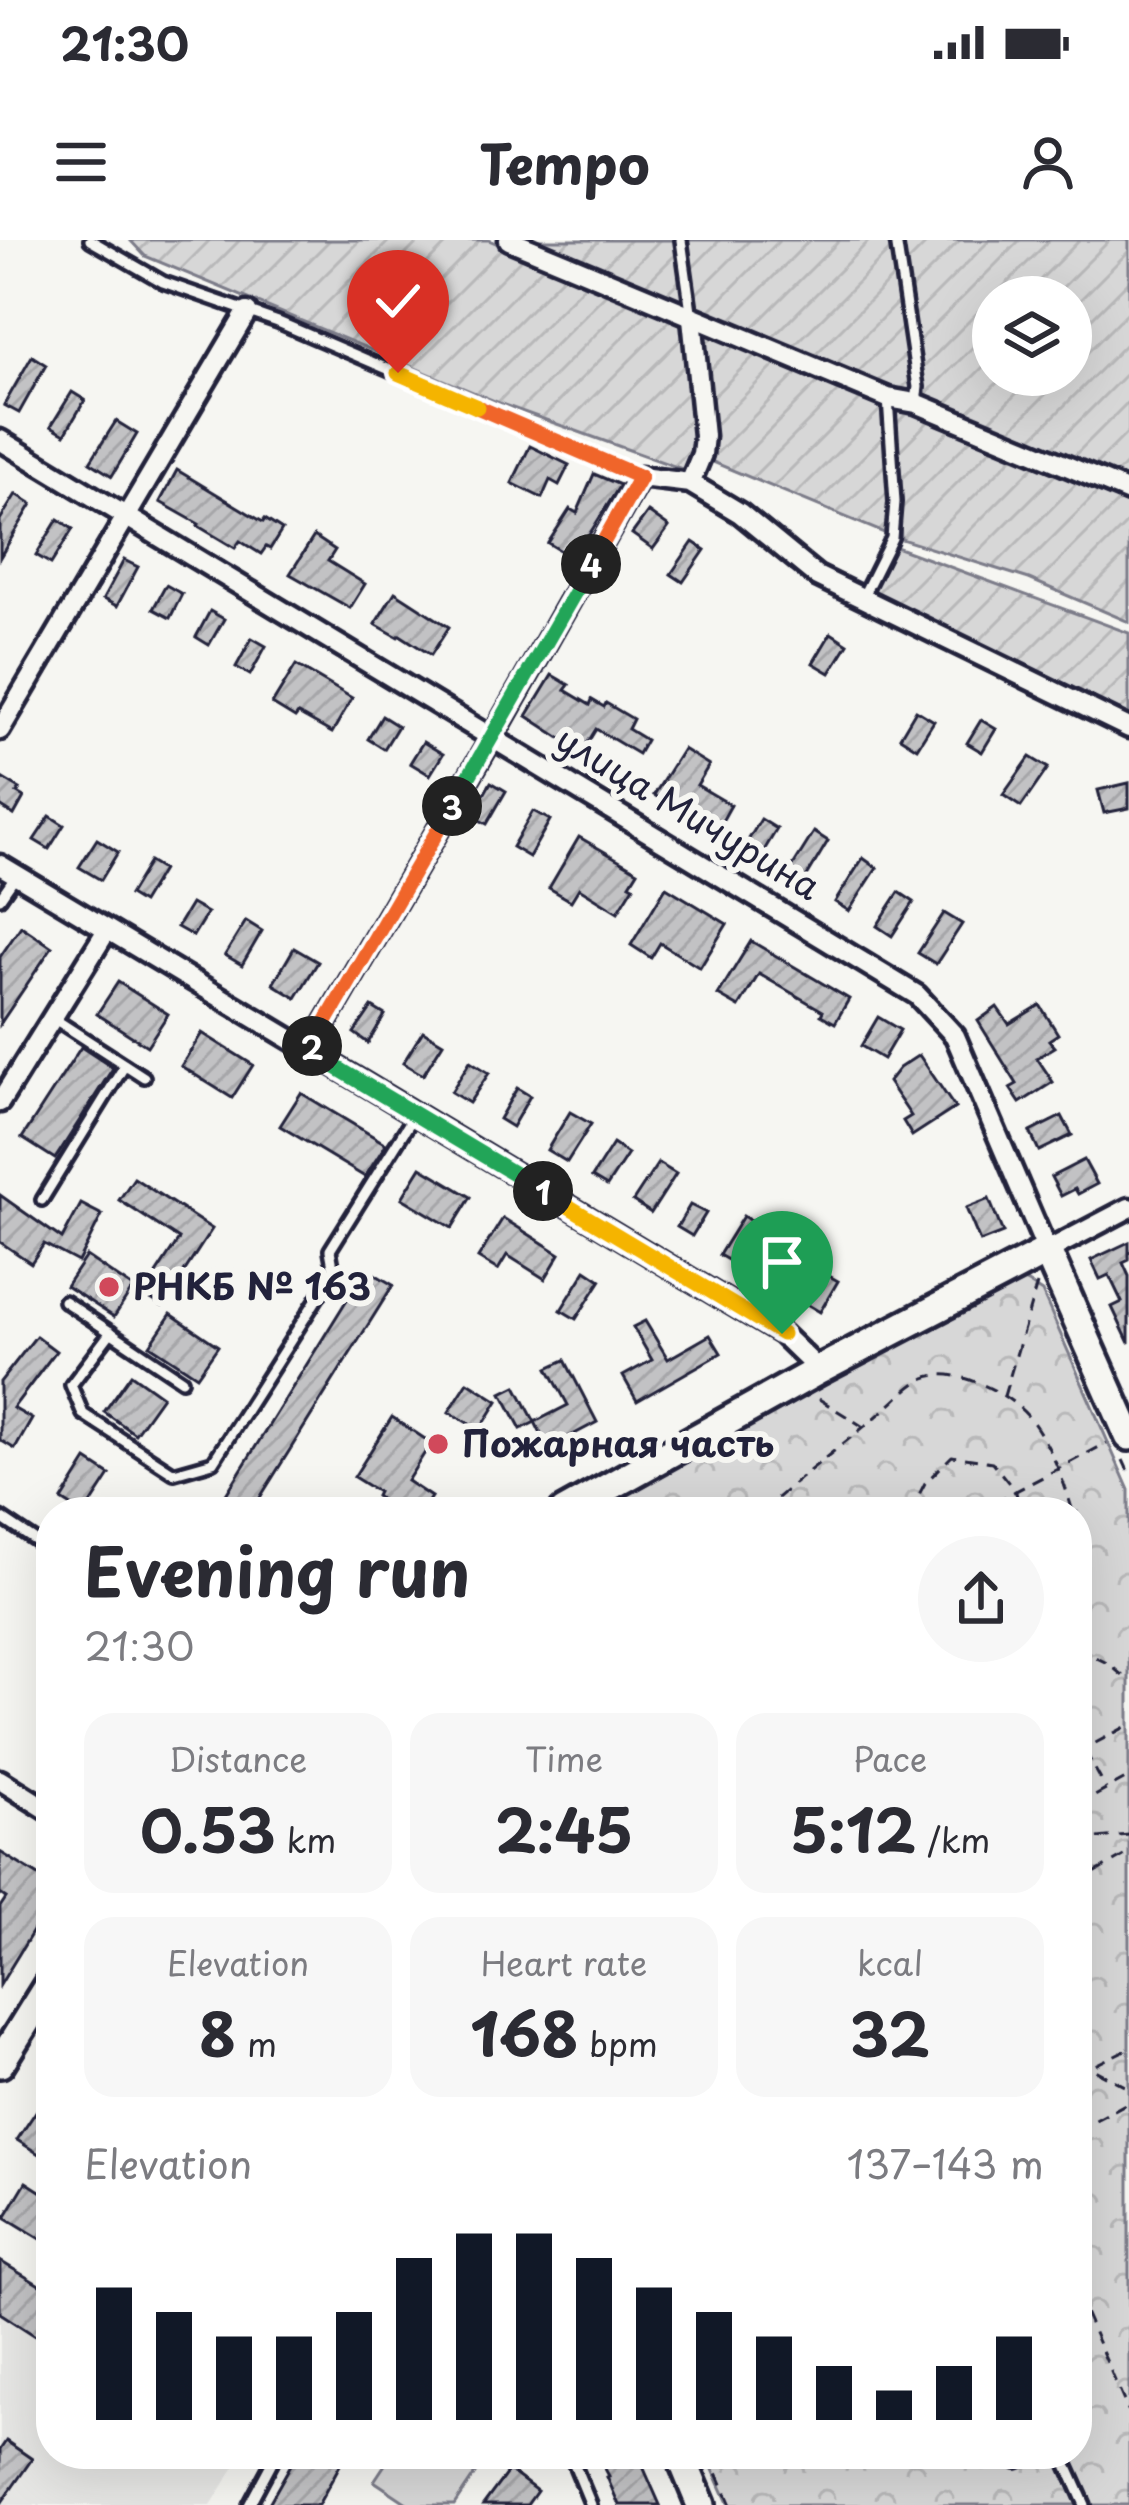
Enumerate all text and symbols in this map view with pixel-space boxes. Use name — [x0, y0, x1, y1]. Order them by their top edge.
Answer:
text: 21:30 — [60, 8, 189, 76]
text: Tempo — [479, 122, 650, 203]
icon: menu — [48, 129, 114, 195]
icon: person — [1015, 129, 1081, 195]
pin — [347, 250, 449, 373]
icon: check — [365, 268, 431, 334]
map controls — [972, 276, 1092, 396]
button: layers — [972, 276, 1092, 396]
pin: 4 — [561, 534, 621, 594]
text: 4 — [580, 539, 602, 589]
street label: улица Мичурина — [547, 711, 832, 912]
pin: 3 — [422, 776, 482, 836]
text: 3 — [441, 781, 463, 831]
pin: 2 — [282, 1016, 342, 1076]
text: 2 — [300, 1021, 324, 1071]
pin: 1 — [513, 1161, 573, 1221]
text: 1 — [535, 1166, 551, 1216]
pin — [731, 1211, 833, 1334]
icon: arrive — [749, 1229, 815, 1295]
place label: РНКБ № 163 — [133, 1258, 371, 1312]
marker: РНКБ № 163 — [96, 1274, 122, 1300]
place label: Пожарная часть — [462, 1415, 774, 1469]
marker: Пожарная часть — [425, 1431, 451, 1457]
text: Evening run — [84, 1520, 470, 1619]
button: share — [918, 1536, 1044, 1662]
text: 21:30 — [84, 1615, 195, 1674]
text: Distance — [169, 1733, 307, 1783]
text: Time — [525, 1733, 603, 1783]
text: Pace — [853, 1733, 927, 1783]
text: 0.53 — [140, 1783, 276, 1873]
text: 2:45 — [495, 1783, 633, 1873]
text: 5:12 — [790, 1783, 916, 1873]
text: km — [276, 1814, 336, 1864]
text: /km — [916, 1814, 990, 1864]
text: Elevation — [167, 1937, 309, 1987]
text: Heart rate — [481, 1937, 647, 1987]
text: kcal — [857, 1937, 923, 1987]
text: 8 — [199, 1987, 236, 2077]
text: 168 — [470, 1987, 579, 2077]
text: 32 — [850, 1987, 930, 2077]
text: m — [236, 2018, 277, 2068]
text: bpm — [579, 2018, 658, 2068]
text: Elevation — [84, 2133, 252, 2192]
text: 137–143 m — [847, 2133, 1044, 2192]

